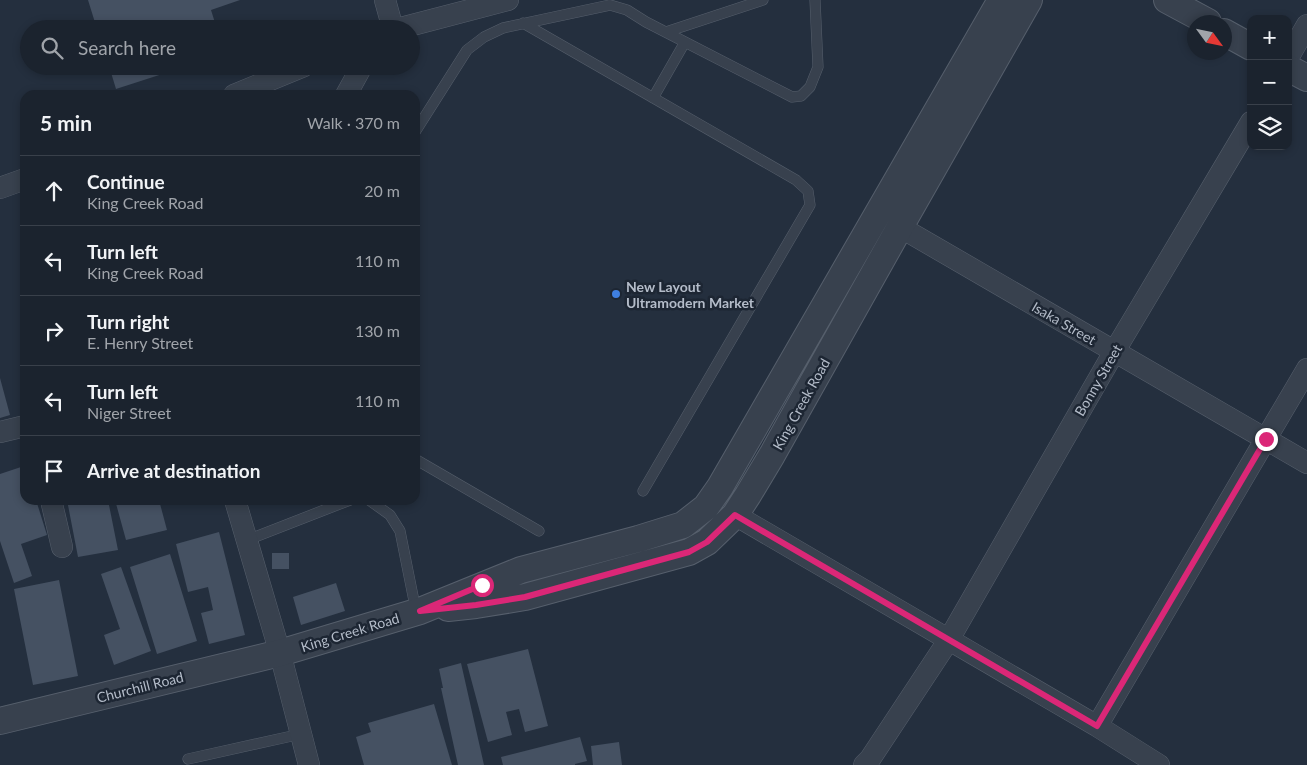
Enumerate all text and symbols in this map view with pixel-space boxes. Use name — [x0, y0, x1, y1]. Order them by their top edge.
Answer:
north arrow — [1187, 15, 1232, 60]
map controls — [1247, 15, 1292, 150]
button: + — [1247, 15, 1292, 60]
search box — [20, 20, 420, 75]
icon: search — [38, 34, 66, 62]
text: Search here — [78, 36, 176, 59]
button: − — [1247, 60, 1292, 105]
button: layers — [1247, 105, 1292, 150]
text: 5 min — [40, 110, 92, 135]
text: Walk · 370 m — [307, 113, 400, 132]
text: Continue — [87, 170, 165, 193]
icon: ahead — [40, 177, 68, 205]
text: 20 m — [364, 181, 400, 200]
text: King Creek Road — [87, 193, 204, 212]
text: Turn left — [87, 240, 158, 263]
icon: left — [40, 247, 68, 275]
text: 110 m — [355, 251, 400, 270]
text: King Creek Road — [87, 263, 204, 282]
place label: New Layout Ultramodern Market — [626, 278, 755, 311]
marker: New Layout Ultramodern Market — [610, 288, 622, 300]
street label: Isaka Street — [1029, 298, 1099, 348]
text: Turn right — [87, 310, 169, 333]
icon: right — [40, 317, 68, 345]
text: 130 m — [355, 321, 400, 340]
text: E. Henry Street — [87, 333, 193, 352]
street label: Bonny Street — [1071, 341, 1125, 419]
street label: King Creek Road — [769, 355, 833, 453]
text: Turn left — [87, 380, 158, 403]
icon: left — [40, 387, 68, 415]
text: 110 m — [355, 391, 400, 410]
text: Niger Street — [87, 403, 171, 422]
route end — [1255, 428, 1278, 451]
icon: arrive — [40, 457, 68, 485]
text: Arrive at destination — [87, 459, 260, 482]
route start — [471, 574, 494, 597]
street label: King Creek Road — [299, 609, 401, 655]
street label: Churchill Road — [95, 668, 185, 706]

